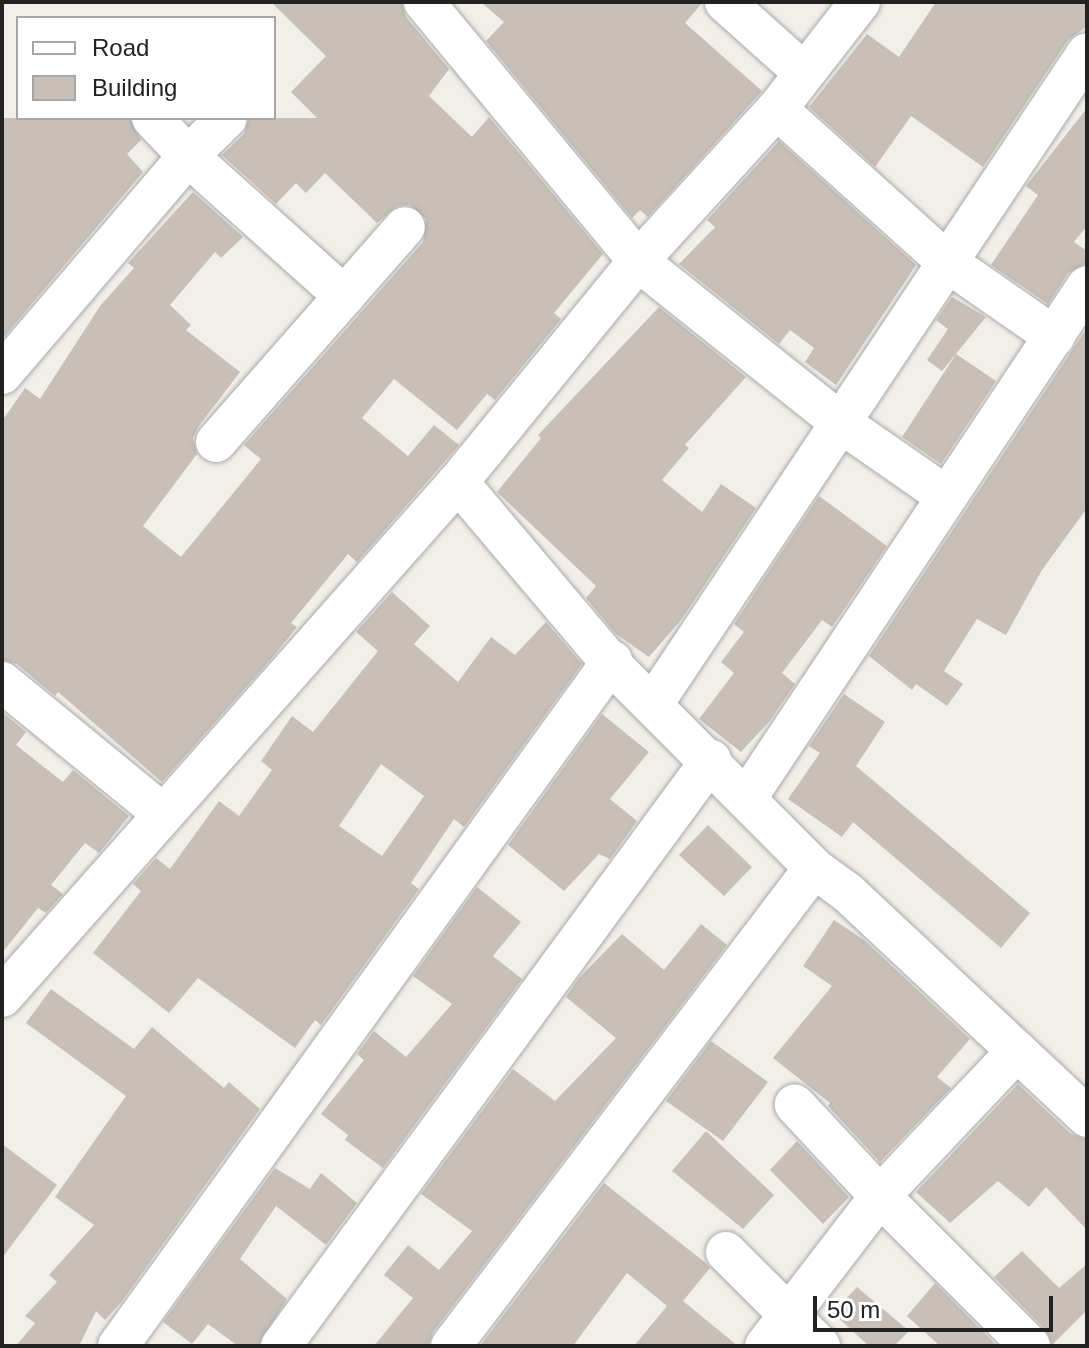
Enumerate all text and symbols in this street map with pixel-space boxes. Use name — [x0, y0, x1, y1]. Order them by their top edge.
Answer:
legend — [16, 16, 276, 120]
text: Road — [92, 34, 149, 61]
text: Building — [92, 74, 177, 101]
scale bar — [817, 1280, 1057, 1330]
text: 50 m — [827, 1296, 880, 1323]

